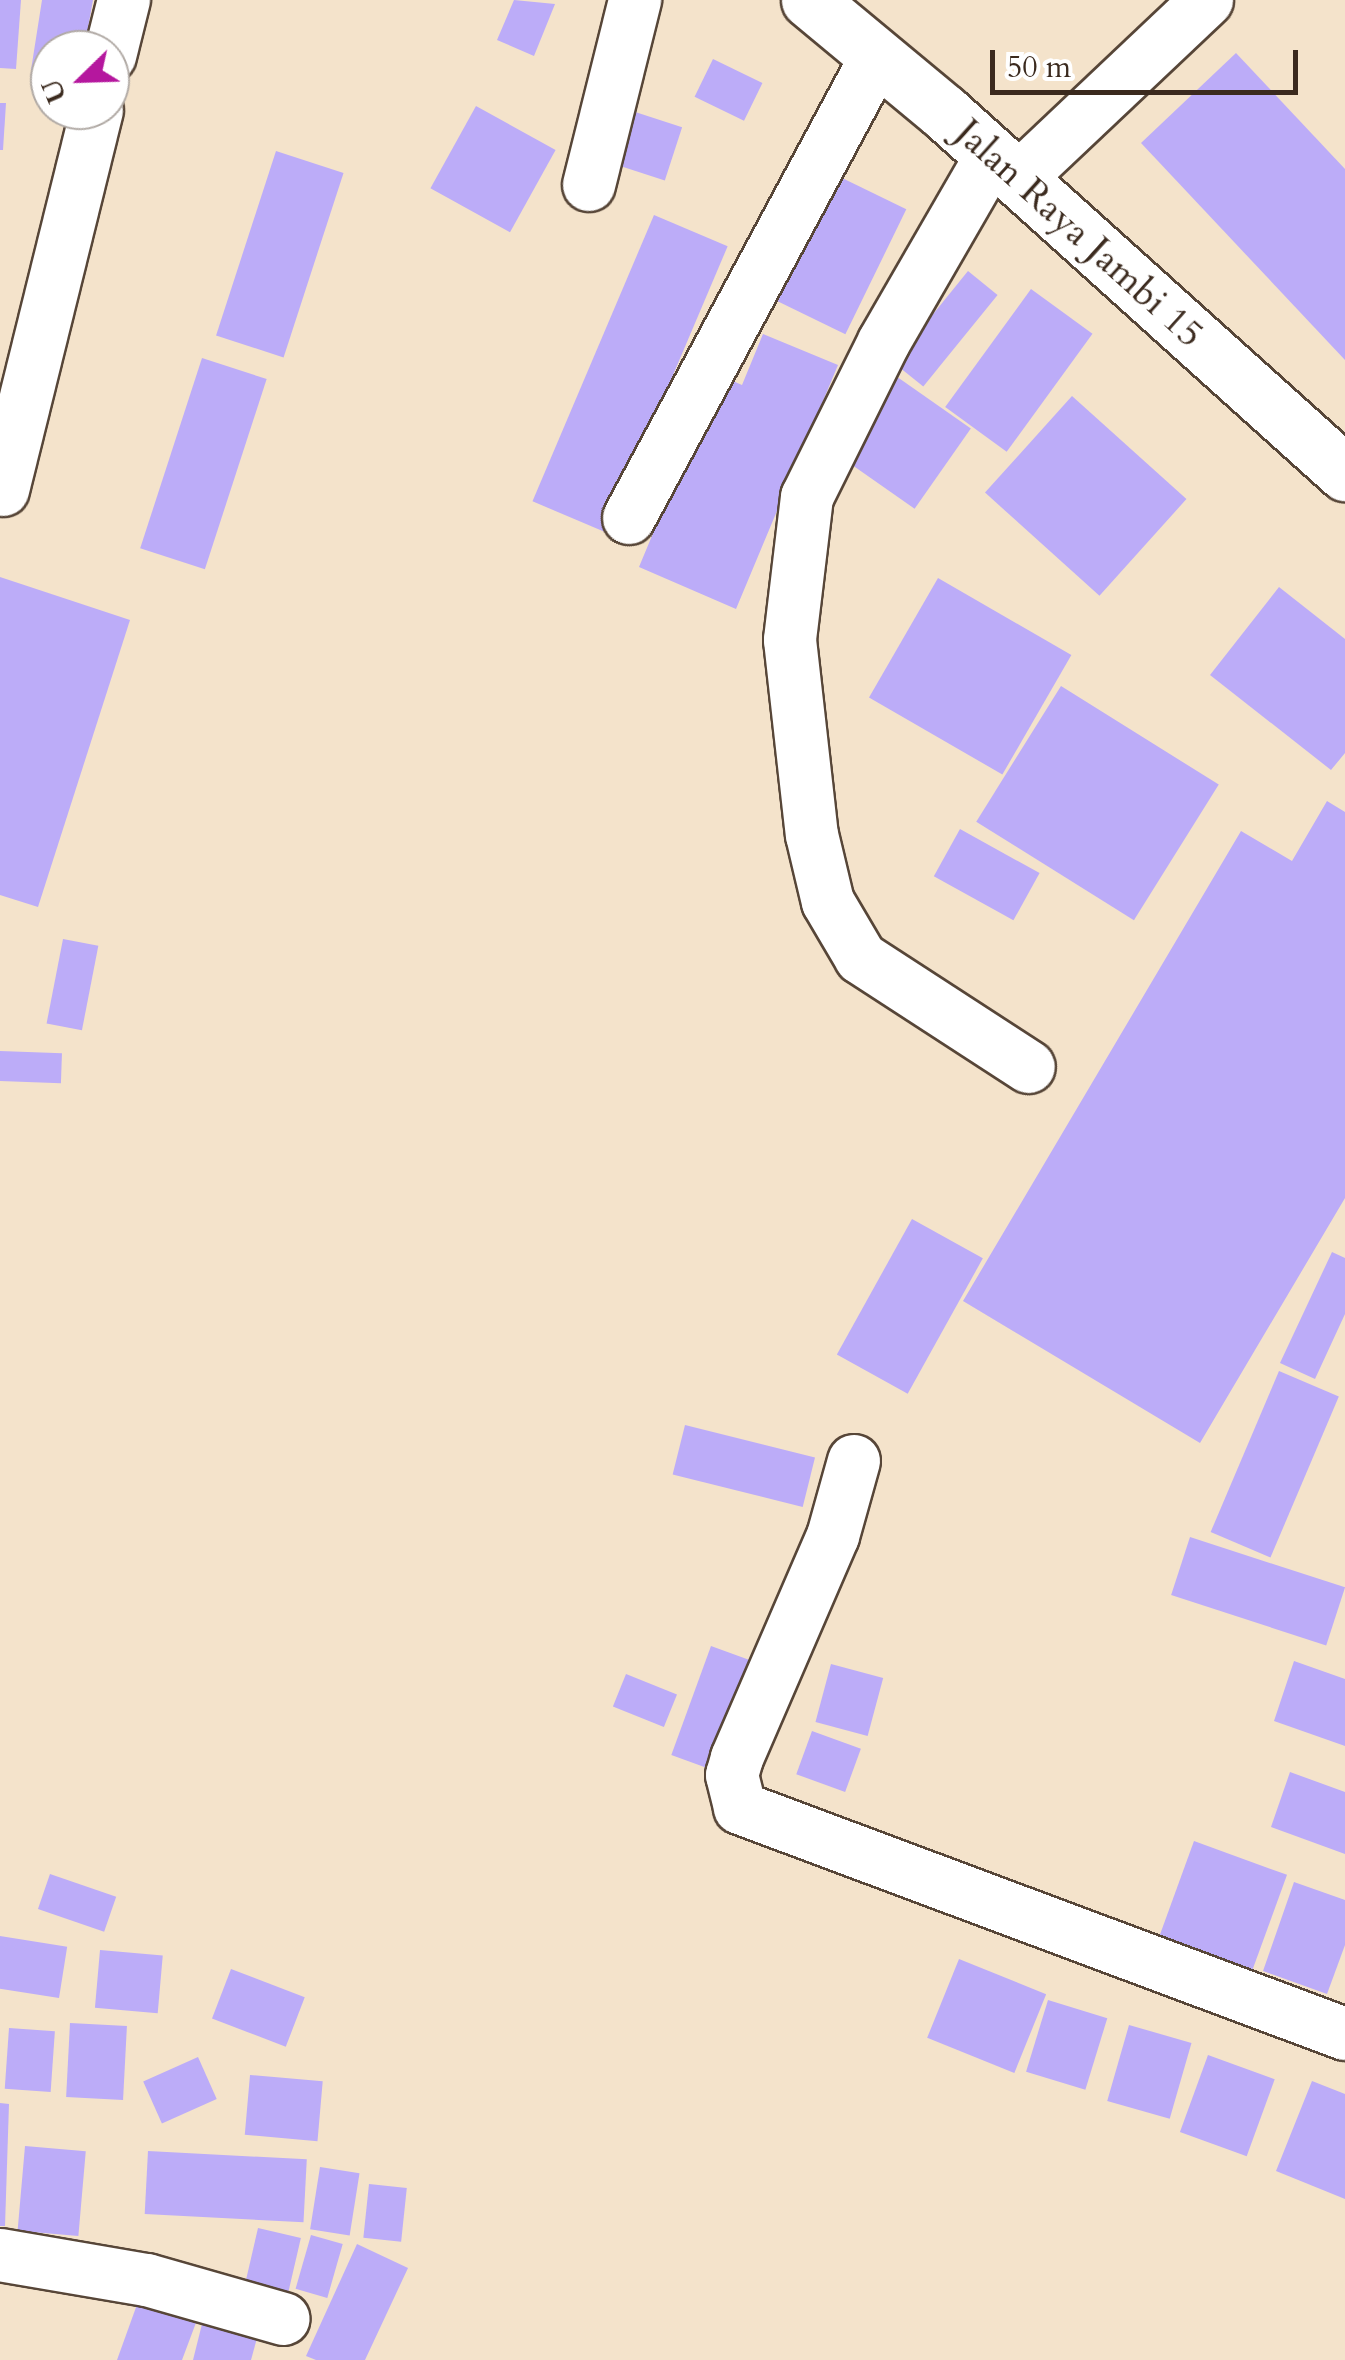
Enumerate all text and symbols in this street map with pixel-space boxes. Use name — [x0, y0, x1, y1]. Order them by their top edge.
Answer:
north arrow — [30, 30, 130, 130]
scale bar — [995, 30, 1302, 92]
text: 50 m — [1007, 47, 1071, 88]
text: U — [32, 73, 76, 109]
street label: Jalan Raya Jambi 15 — [945, 111, 1213, 357]

